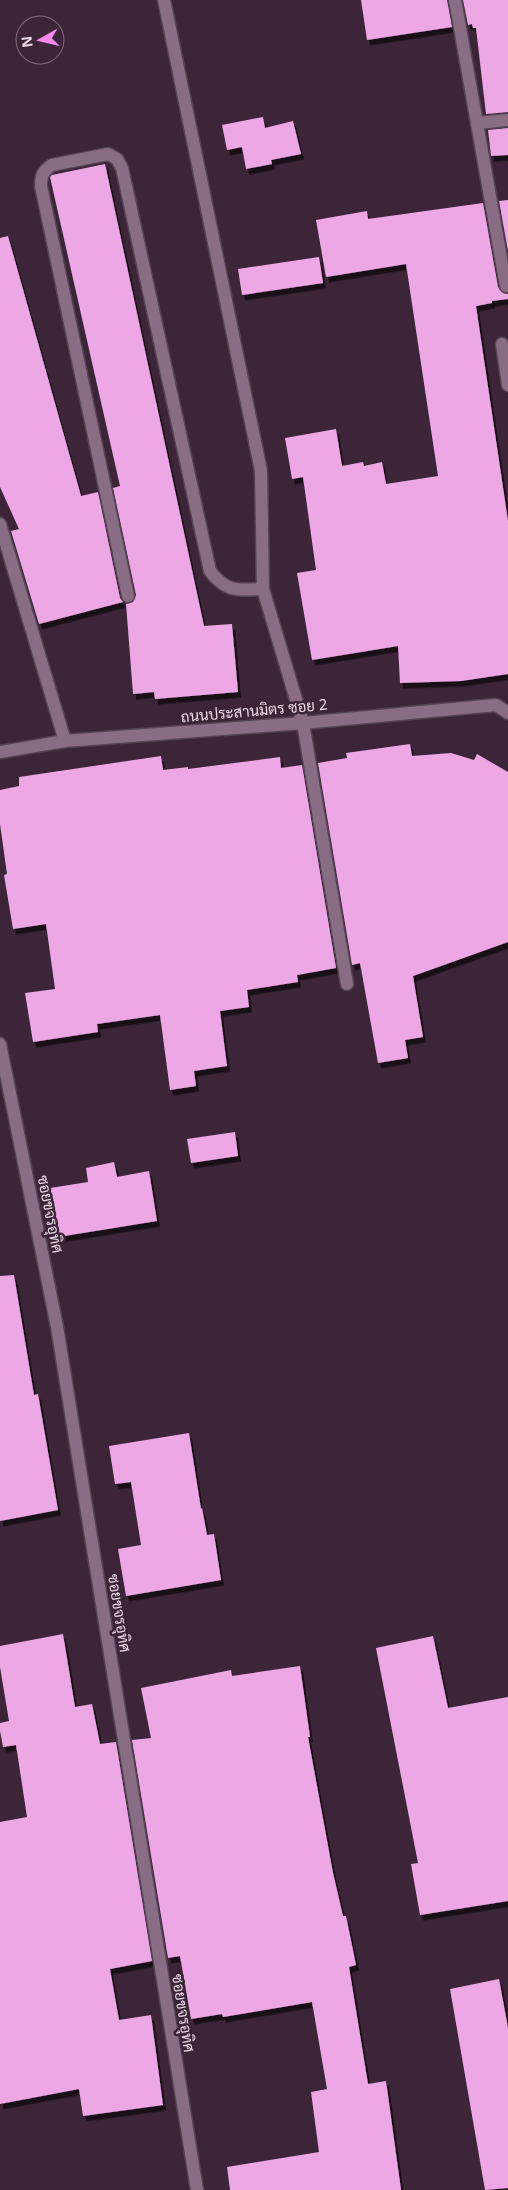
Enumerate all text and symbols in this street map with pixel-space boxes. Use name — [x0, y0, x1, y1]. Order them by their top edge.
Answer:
north arrow — [15, 15, 65, 65]
text: N — [16, 35, 37, 49]
street label: ถนนประสานมิตร ซอย 2 — [180, 694, 328, 726]
street label: ซอยขจรอุทิศ — [32, 1173, 68, 1255]
street label: ซอยขจรอุทิศ — [102, 1573, 136, 1654]
street label: ซอยขจรอุทิศ — [166, 1973, 200, 2054]

